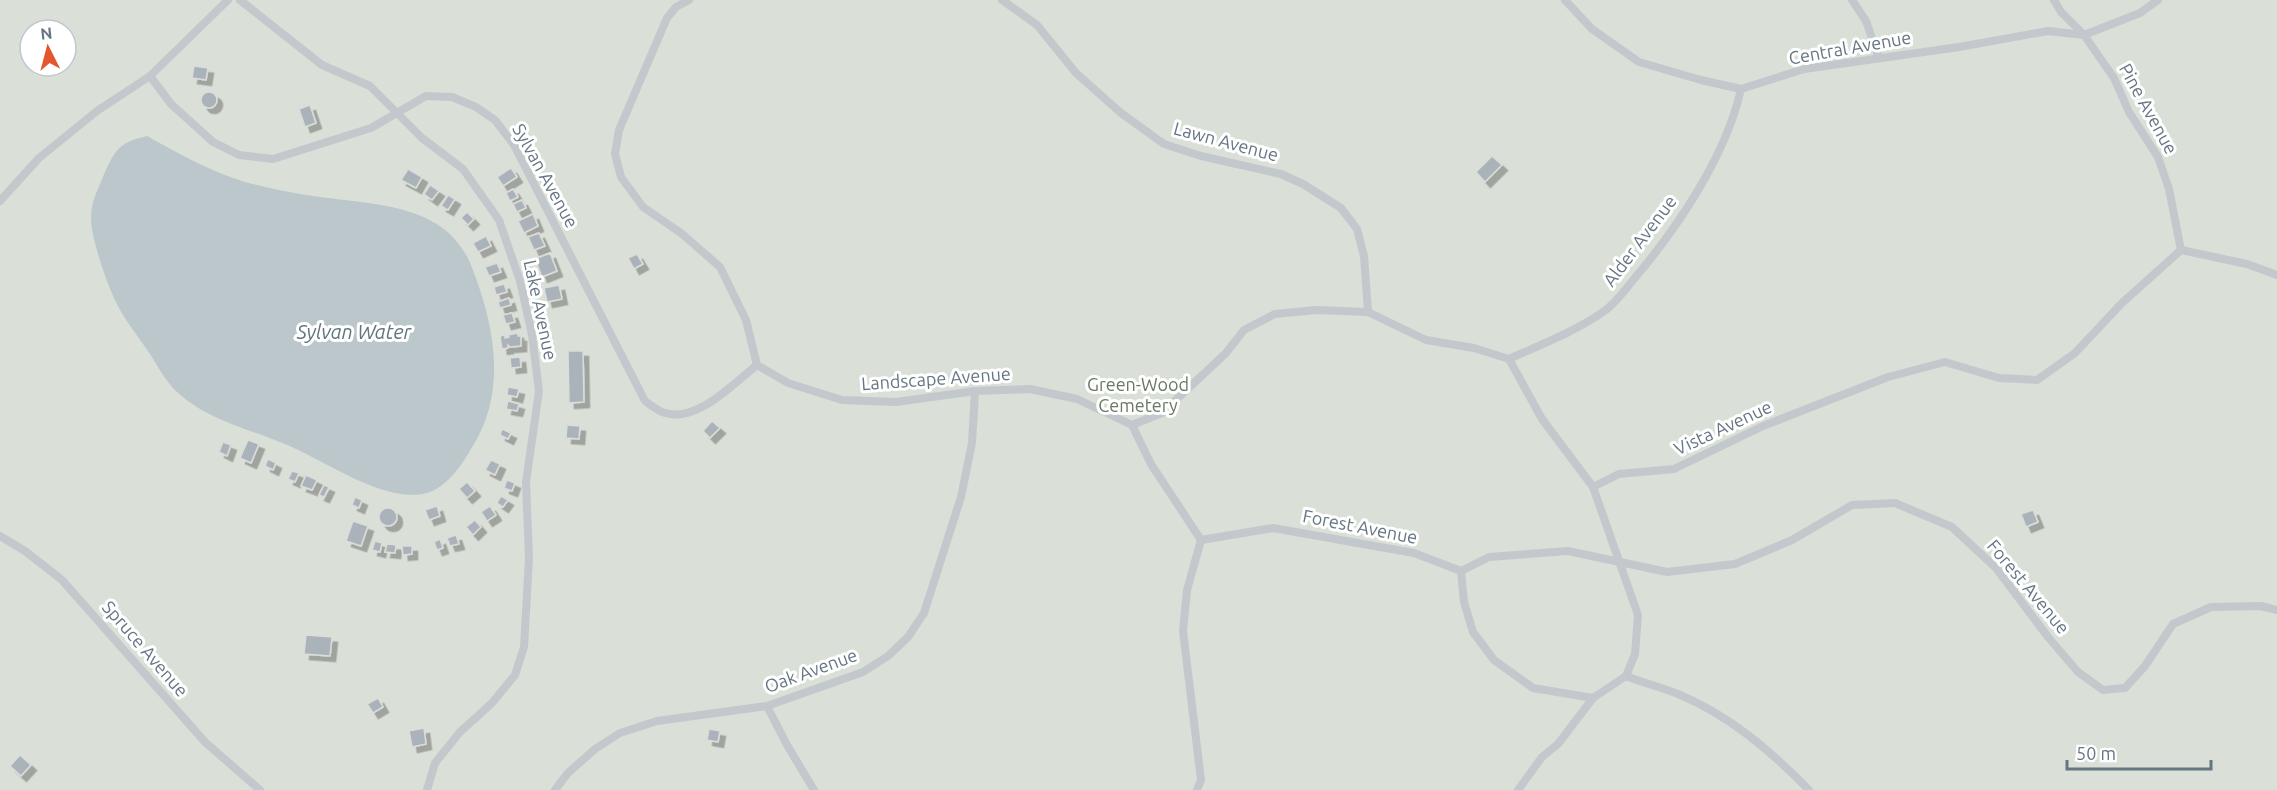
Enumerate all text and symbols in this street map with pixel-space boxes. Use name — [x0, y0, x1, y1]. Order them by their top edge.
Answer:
north arrow — [18, 18, 78, 78]
text: N — [40, 24, 53, 43]
street label: Central Avenue — [1787, 26, 1913, 68]
street label: Pine Avenue — [2116, 60, 2182, 157]
street label: Lawn Avenue — [1172, 117, 1281, 165]
street label: Sylvan Avenue — [509, 120, 583, 231]
street label: Alder Avenue — [1599, 191, 1680, 290]
street label: Lake Avenue — [521, 258, 561, 362]
water label: Sylvan Water — [296, 320, 413, 343]
street label: Landscape Avenue — [860, 363, 1011, 393]
park label: Green-Wood Cemetery — [1087, 374, 1189, 415]
street label: Vista Avenue — [1671, 396, 1774, 458]
street label: Forest Avenue — [1301, 505, 1419, 547]
street label: Forest Avenue — [1984, 535, 2074, 637]
street label: Spruce Avenue — [99, 596, 193, 700]
street label: Oak Avenue — [762, 644, 860, 696]
scale bar — [2067, 733, 2211, 771]
text: 50 m — [2076, 743, 2116, 763]

